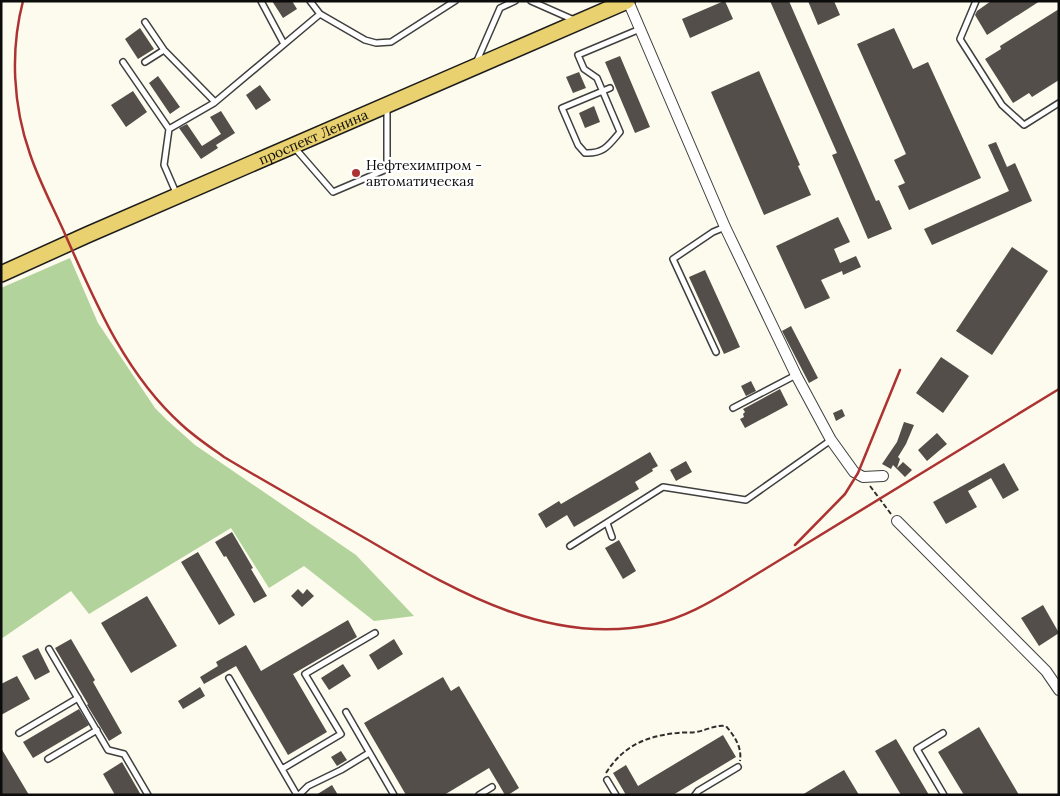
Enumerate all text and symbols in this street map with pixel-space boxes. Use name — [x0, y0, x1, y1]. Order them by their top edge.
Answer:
street label: проспект Ленина — [256, 105, 371, 169]
place label: Нефтехимпром - автоматическая — [366, 156, 482, 190]
marker: Нефтехимпром - автоматическая — [350, 167, 362, 179]

